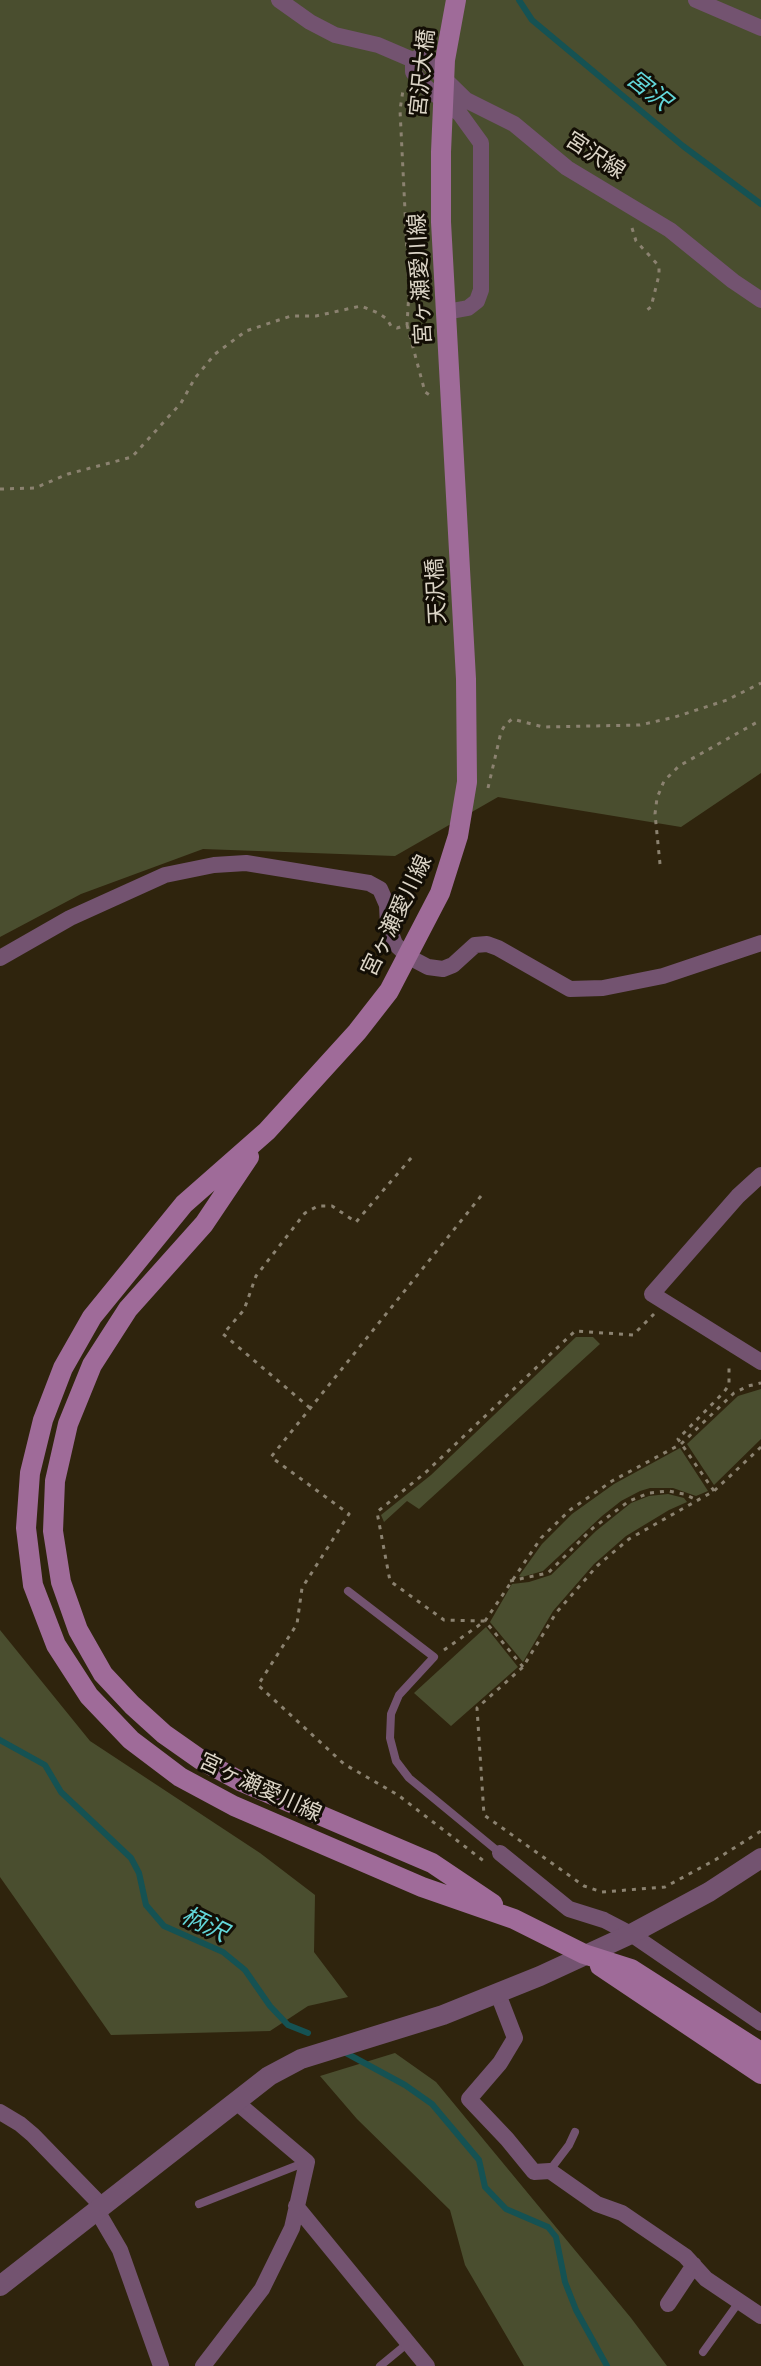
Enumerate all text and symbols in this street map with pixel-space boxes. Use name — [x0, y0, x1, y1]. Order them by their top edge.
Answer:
street label: 宮沢大橋 — [405, 28, 441, 118]
water label: 宮沢 — [620, 65, 676, 117]
street label: 宮沢線 — [560, 127, 630, 185]
street label: 宮ヶ瀬愛川線 — [404, 212, 438, 346]
street label: 天沢橋 — [422, 557, 452, 625]
street label: 宮ヶ瀬愛川線 — [356, 851, 438, 981]
street label: 宮ヶ瀬愛川線 — [195, 1748, 325, 1828]
water label: 柄沢 — [176, 1902, 232, 1948]

